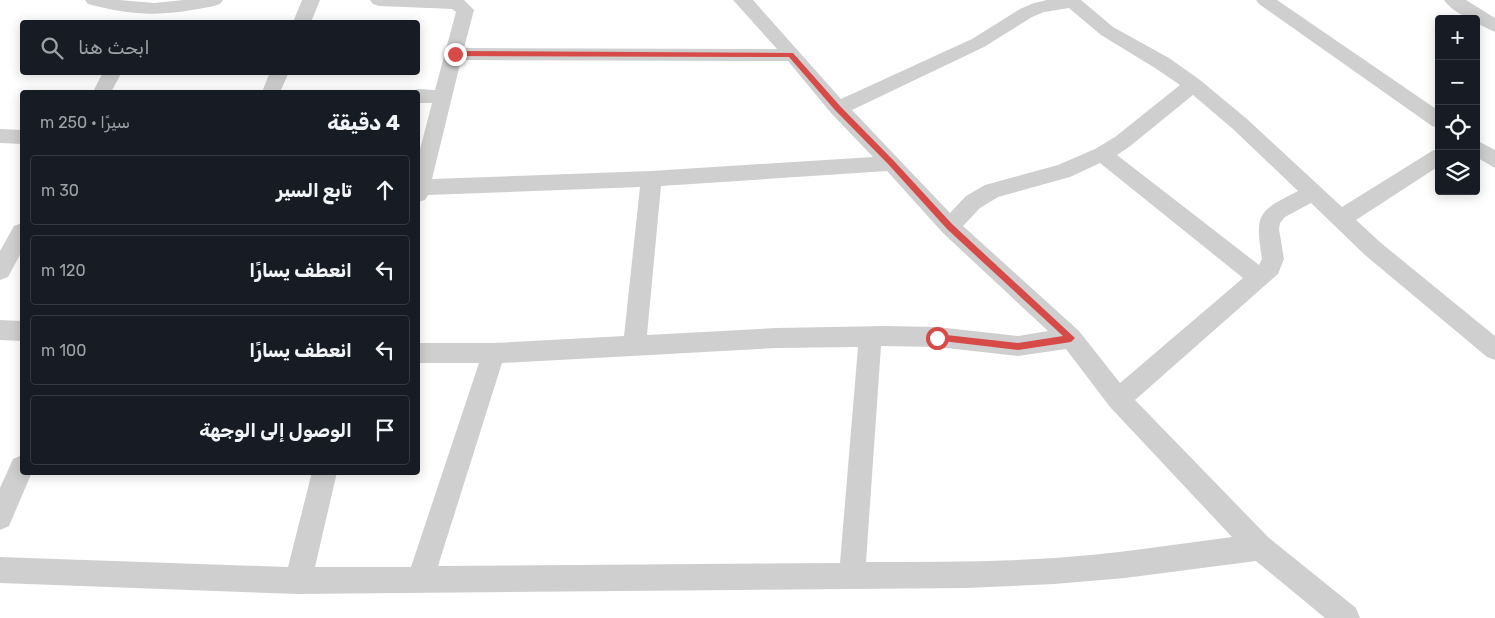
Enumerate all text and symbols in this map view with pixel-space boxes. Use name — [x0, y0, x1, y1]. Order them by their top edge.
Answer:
map controls — [1435, 15, 1480, 195]
button: + — [1435, 15, 1480, 60]
search box — [20, 20, 420, 75]
icon: search — [38, 34, 66, 62]
text: ابحث هنا — [78, 36, 150, 59]
route end — [444, 43, 467, 66]
button: − — [1435, 60, 1480, 105]
button: locate — [1435, 105, 1480, 150]
text: 4 دقيقة — [327, 110, 400, 135]
text: سيرًا · 250 m — [40, 113, 130, 132]
button: layers — [1435, 150, 1480, 195]
icon: ahead — [371, 176, 399, 204]
text: تابع السير — [276, 179, 352, 202]
text: 30 m — [41, 181, 79, 200]
icon: left — [371, 256, 399, 284]
text: انعطف يسارًا — [249, 259, 352, 282]
text: 120 m — [41, 261, 86, 280]
route start — [926, 327, 949, 350]
icon: left — [371, 336, 399, 364]
text: انعطف يسارًا — [249, 339, 352, 362]
text: 100 m — [41, 341, 86, 360]
icon: arrive — [371, 416, 399, 444]
text: الوصول إلى الوجهة — [199, 419, 352, 442]

